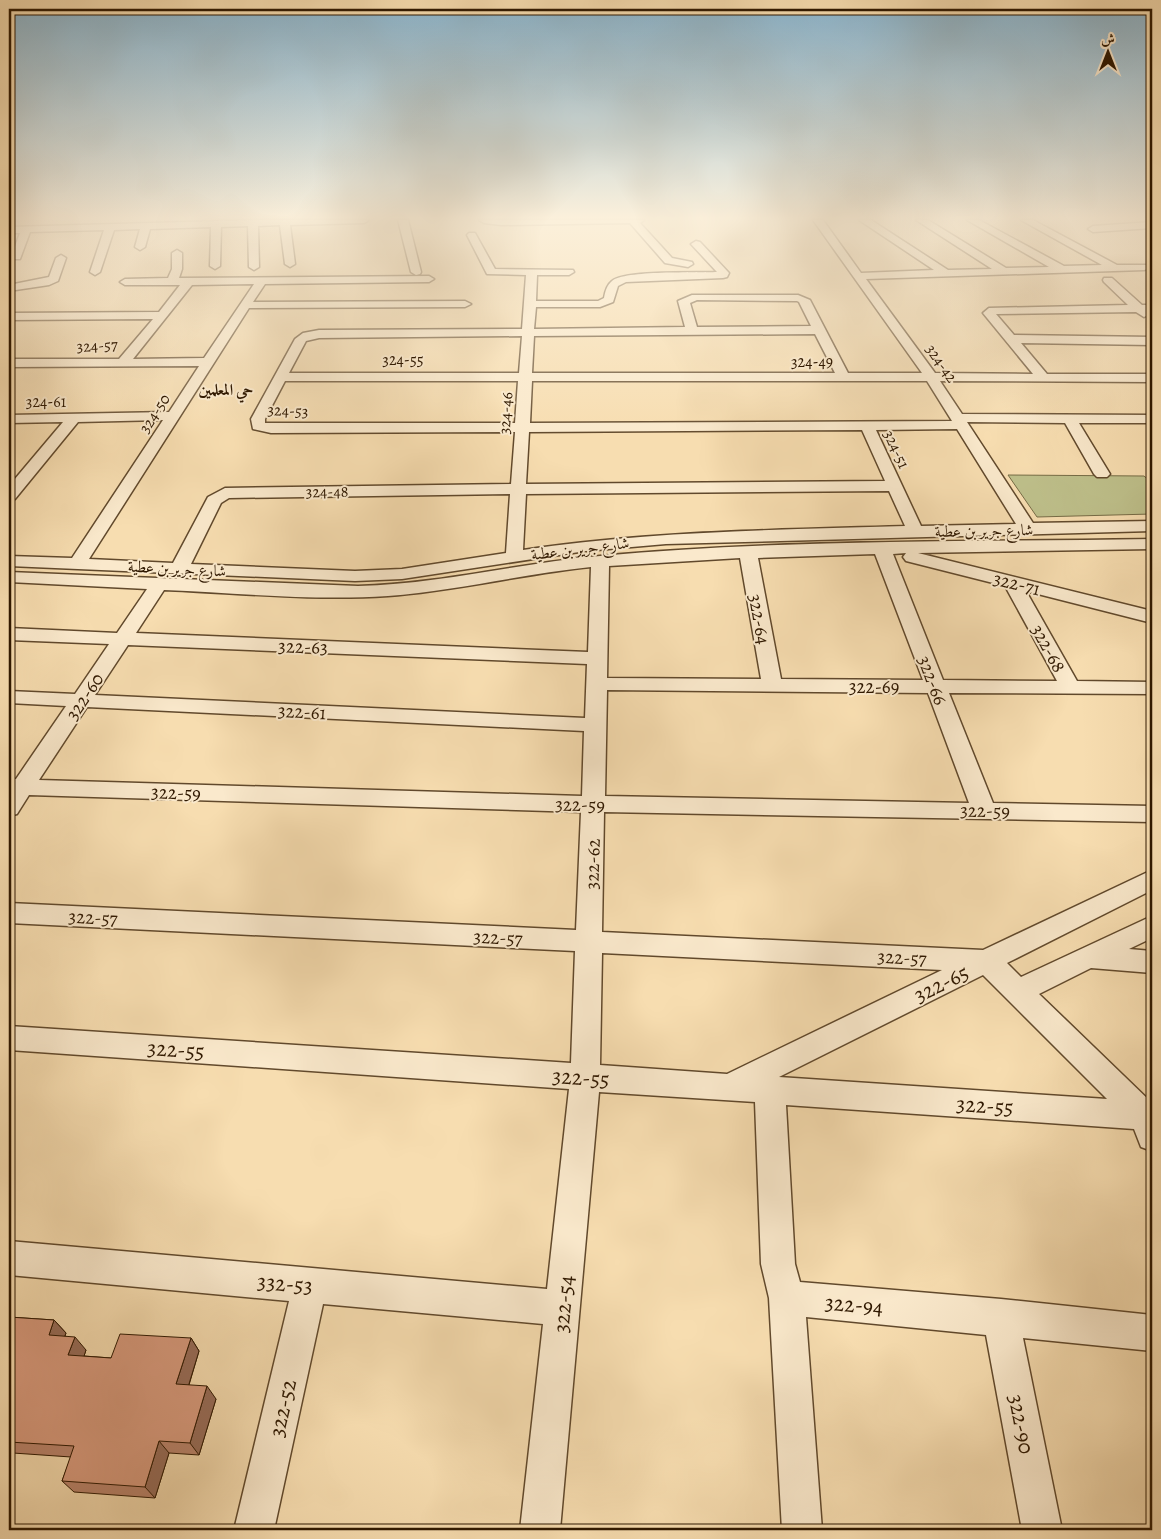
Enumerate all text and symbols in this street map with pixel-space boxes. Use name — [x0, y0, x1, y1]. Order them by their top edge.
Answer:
north arrow — [1084, 28, 1134, 78]
text: ش — [1101, 30, 1115, 49]
street label: 324-57 — [76, 334, 118, 358]
street label: 324-42 — [920, 340, 963, 388]
street label: 324-55 — [382, 349, 424, 371]
street label: 324-49 — [791, 351, 833, 373]
district label: حي المعلمين — [199, 379, 254, 403]
street label: 324-50 — [134, 390, 176, 438]
street label: 324-61 — [26, 391, 67, 413]
street label: 324-46 — [494, 391, 518, 435]
street label: 324-53 — [267, 399, 309, 423]
street label: 324-51 — [878, 427, 915, 473]
street label: 324-48 — [306, 481, 349, 503]
street label: شارع جرير بن عطية — [935, 519, 1034, 545]
street label: شارع جرير بن عطية — [530, 532, 631, 568]
street label: شارع جرير بن عطية — [127, 555, 227, 585]
street label: 322-71 — [990, 566, 1044, 602]
street label: 322-64 — [742, 592, 776, 647]
street label: 322-68 — [1024, 620, 1072, 677]
street label: 322-63 — [278, 633, 328, 661]
street label: 322-66 — [911, 652, 953, 709]
street label: 322-60 — [59, 668, 110, 725]
street label: 322-69 — [849, 674, 899, 700]
street label: 322-61 — [277, 698, 327, 726]
street label: 322-59 — [151, 779, 201, 807]
street label: 322-59 — [555, 792, 605, 818]
street label: 322-59 — [960, 798, 1010, 824]
street label: 322-62 — [579, 838, 607, 890]
street label: 322-57 — [68, 904, 118, 932]
street label: 322-57 — [473, 924, 523, 952]
street label: 322-57 — [877, 944, 927, 972]
street label: 322-65 — [909, 958, 974, 1010]
street label: 322-55 — [146, 1033, 206, 1067]
street label: 322-55 — [551, 1061, 611, 1095]
street label: 322-55 — [955, 1089, 1015, 1123]
street label: 332-53 — [256, 1267, 314, 1301]
street label: 322-54 — [546, 1274, 582, 1334]
street label: 322-94 — [824, 1288, 884, 1322]
street label: 322-52 — [262, 1376, 304, 1440]
street label: 322-90 — [1001, 1392, 1041, 1457]

